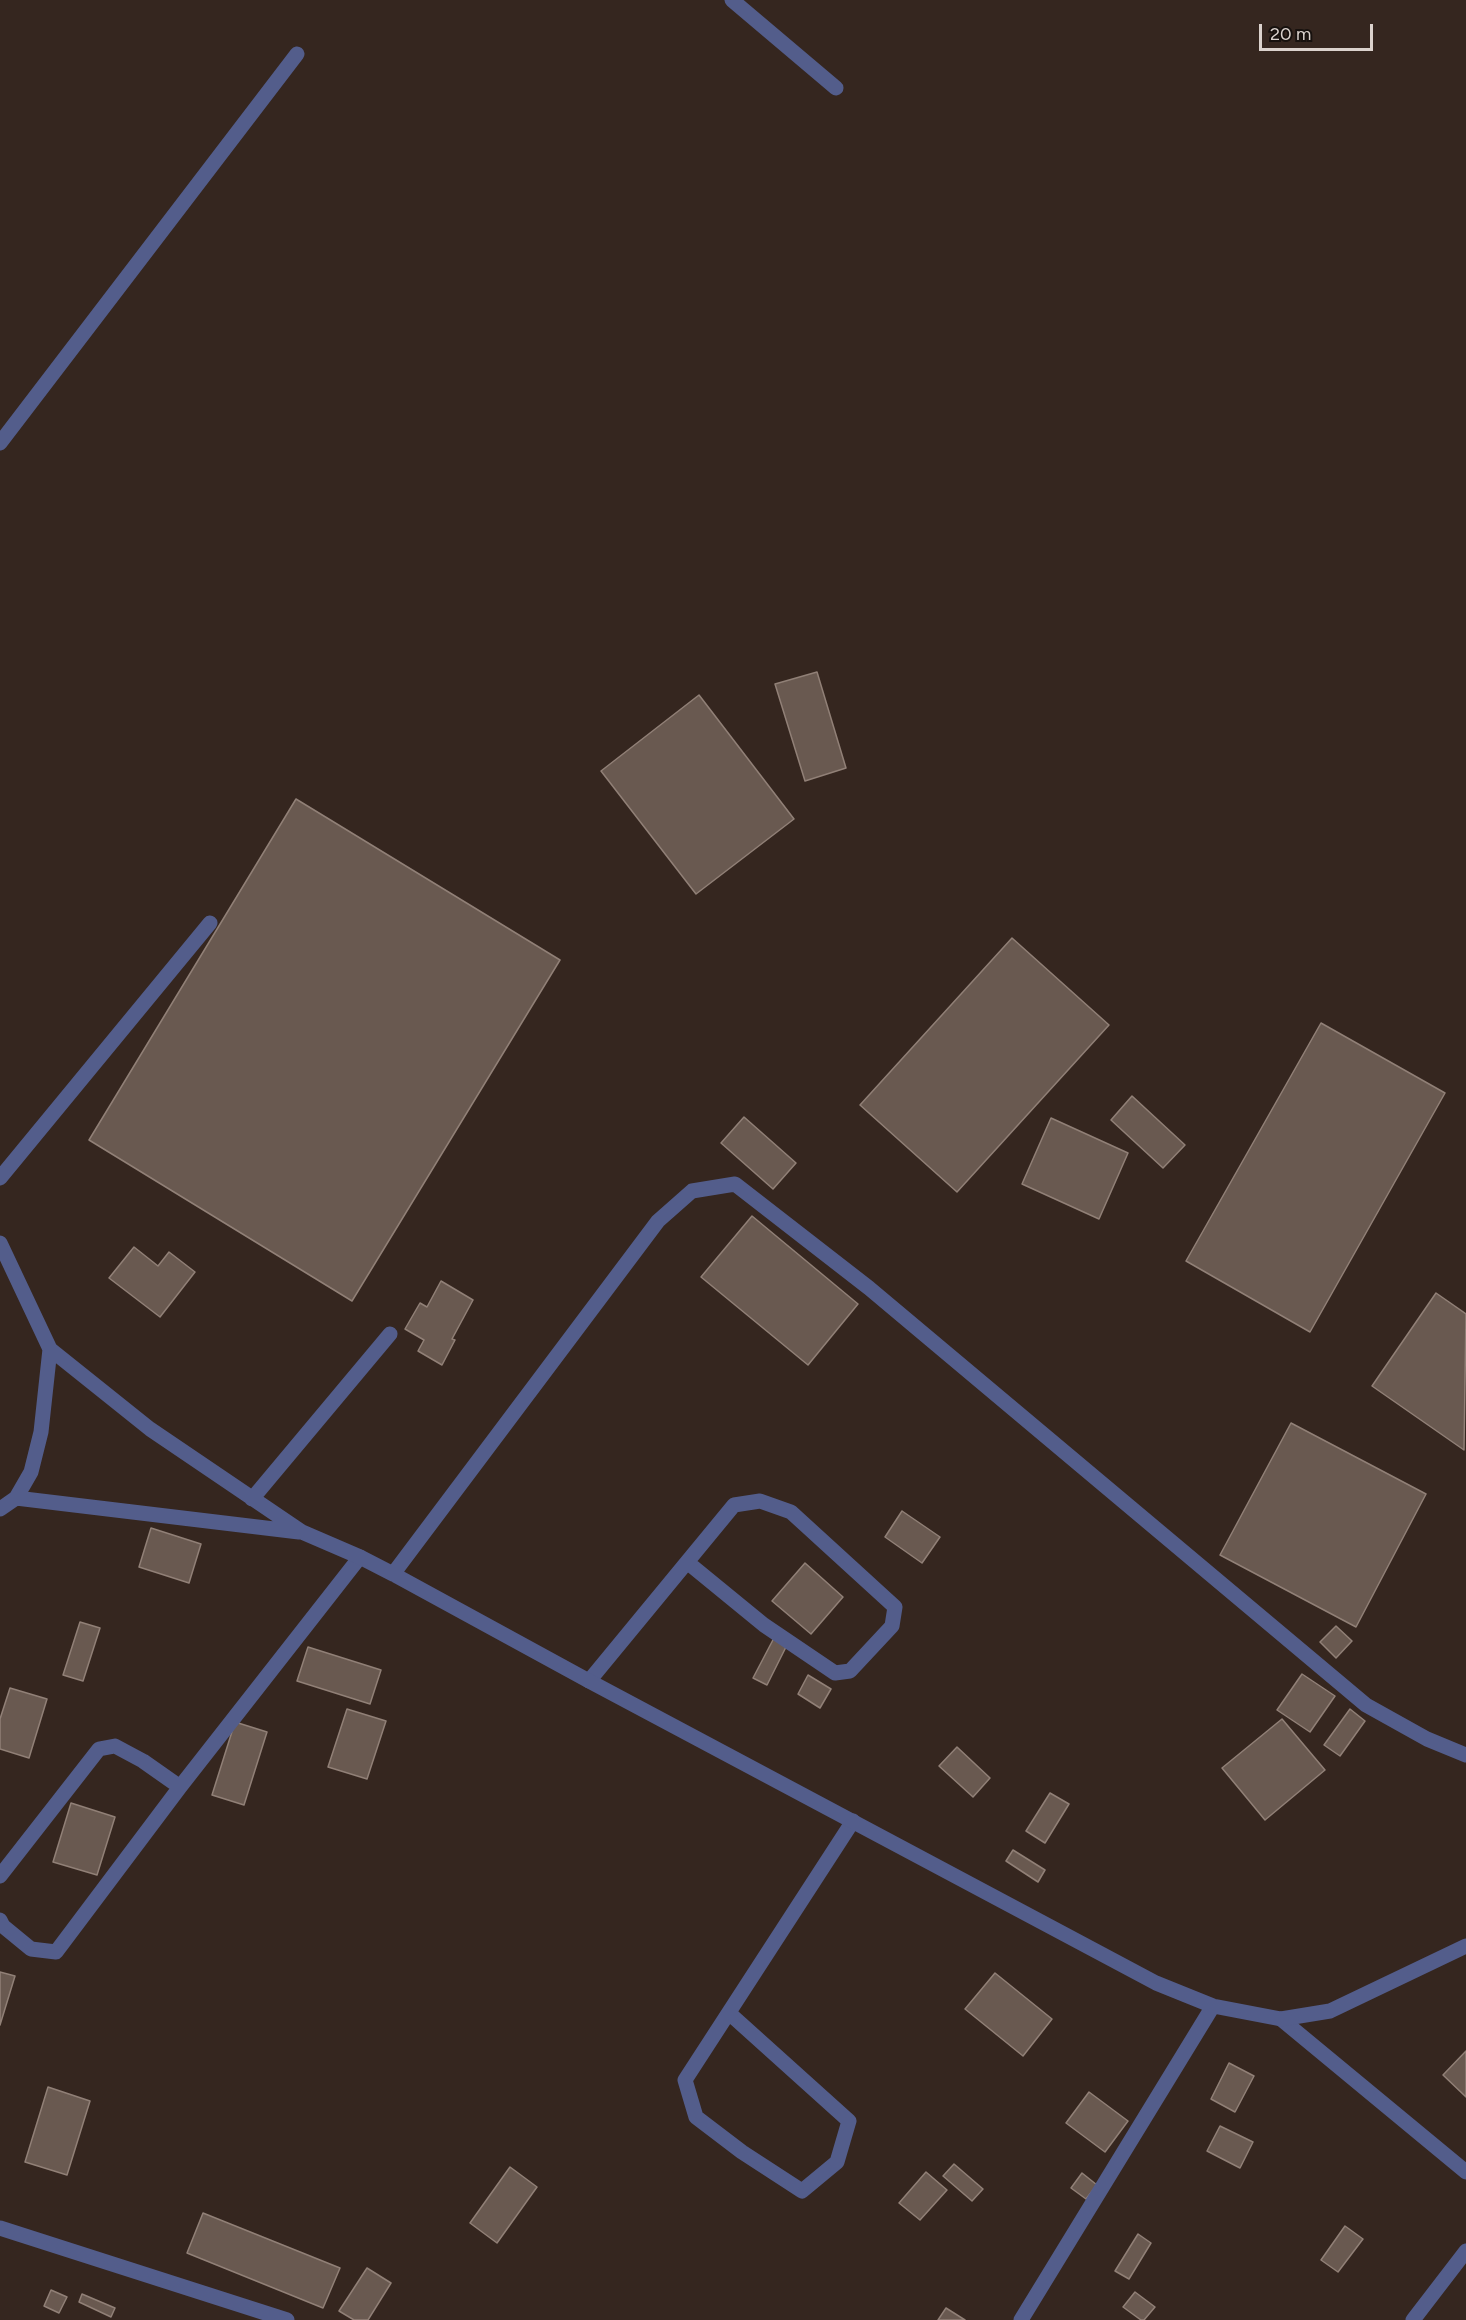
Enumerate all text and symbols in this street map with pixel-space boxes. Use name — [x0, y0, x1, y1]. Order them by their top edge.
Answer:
scale bar — [1262, 12, 1376, 50]
text: 20 m — [1270, 23, 1311, 45]

